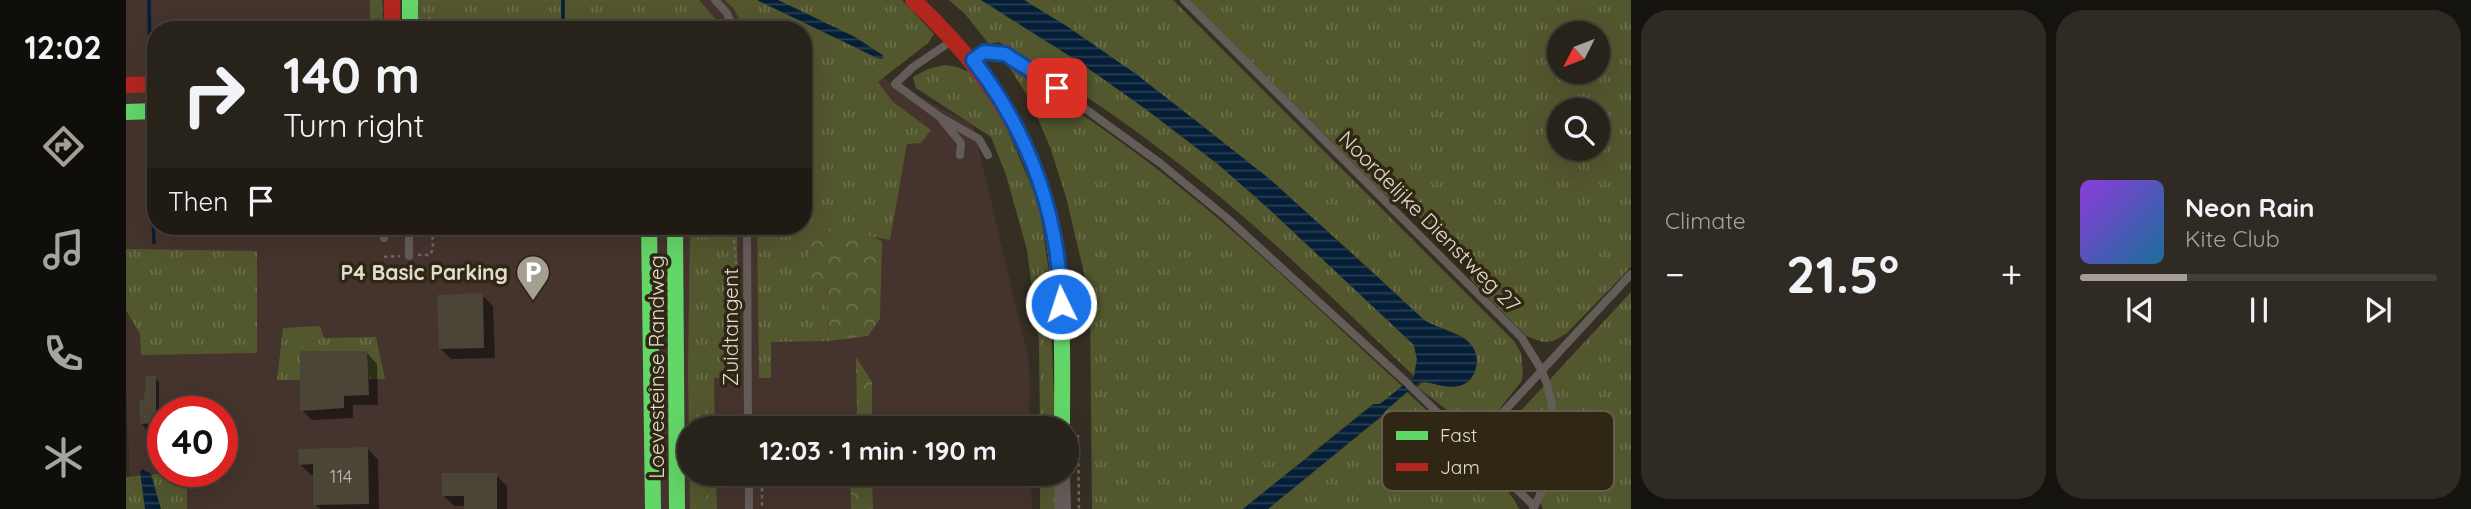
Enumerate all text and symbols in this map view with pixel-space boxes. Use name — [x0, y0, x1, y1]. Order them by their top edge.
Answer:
north arrow — [1547, 21, 1610, 84]
map controls — [1547, 21, 1610, 161]
text: 12:02 — [24, 27, 102, 67]
text: 140 m — [283, 44, 420, 105]
icon: right — [168, 49, 259, 140]
pin — [1027, 58, 1087, 118]
icon: arrive — [1038, 69, 1076, 107]
button: search — [1547, 98, 1610, 161]
text: Turn right — [283, 105, 424, 145]
icon: directions — [39, 122, 88, 171]
street label: Noordelijke Dienstweg 27 — [1334, 125, 1526, 317]
icon: arrive — [242, 182, 280, 220]
text: Then — [168, 185, 228, 218]
text: Neon Rain — [2185, 191, 2314, 224]
text: Climate — [1665, 206, 1746, 235]
text: Kite Club — [2185, 224, 2280, 253]
icon: music — [39, 225, 88, 274]
text: 21.5° — [1786, 241, 1899, 306]
text: − — [1665, 250, 1685, 298]
text: + — [2001, 250, 2022, 298]
parking icon: P4 Basic Parking — [514, 253, 552, 302]
street label: Loevesteinse Randweg — [643, 255, 669, 479]
place label: P4 Basic Parking — [341, 259, 508, 285]
position arrow — [1024, 267, 1098, 341]
street label: Zuidtangent — [717, 268, 743, 386]
icon: previous — [2121, 291, 2159, 329]
icon: pause — [2240, 291, 2278, 329]
icon: next — [2359, 291, 2397, 329]
icon: phone — [39, 329, 88, 378]
speed limit sign: 40 — [147, 396, 238, 487]
legend — [1382, 411, 1614, 491]
text: Fast — [1440, 423, 1477, 447]
icon: climate — [39, 433, 88, 482]
text: 12:03 · 1 min · 190 m — [759, 434, 997, 467]
text: Jam — [1440, 455, 1480, 479]
house number: 114 — [330, 465, 352, 488]

